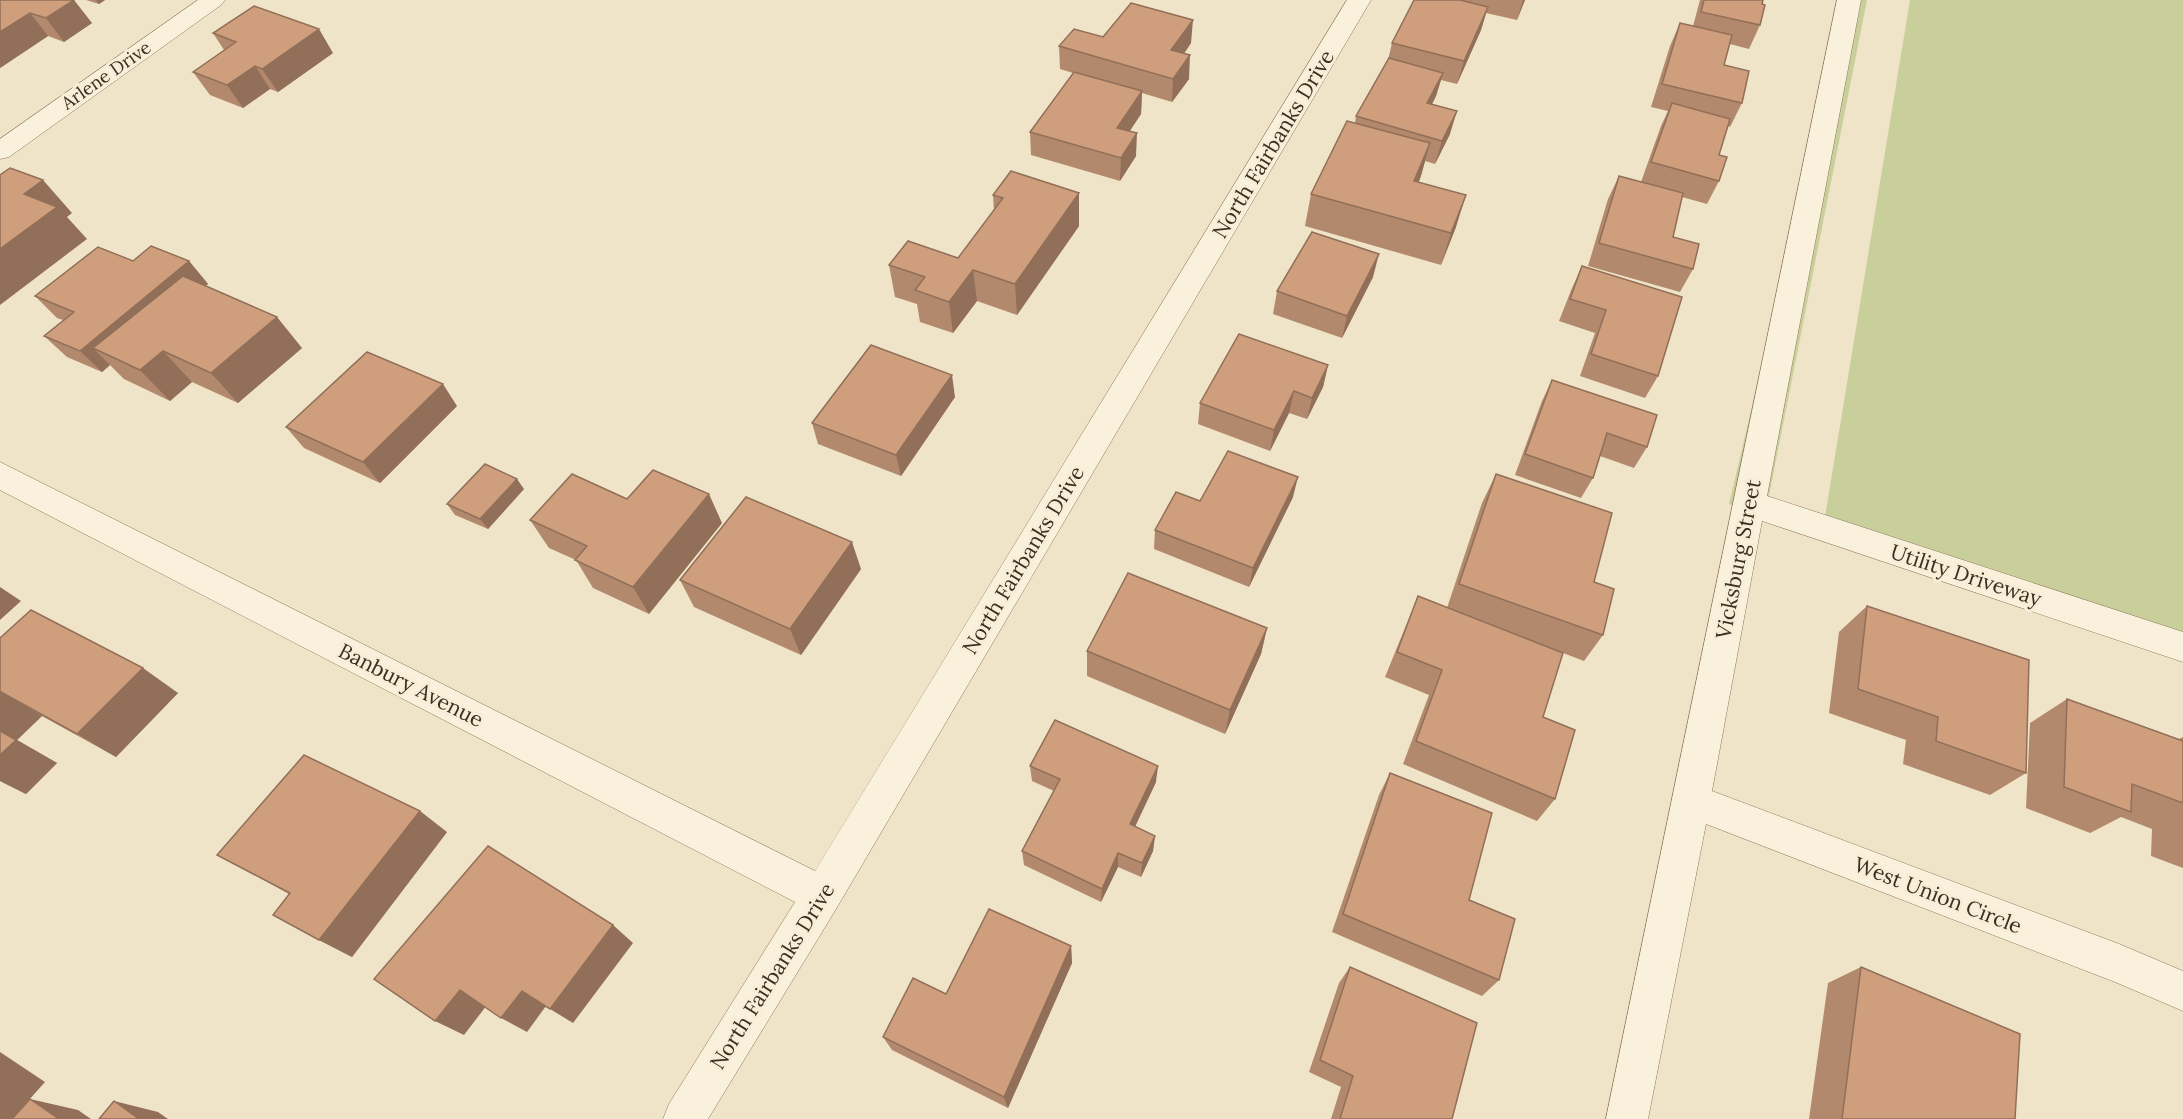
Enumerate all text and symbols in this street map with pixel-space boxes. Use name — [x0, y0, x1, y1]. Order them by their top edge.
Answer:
street label: Arlene Drive — [56, 36, 155, 115]
street label: North Fairbanks Drive — [1206, 45, 1340, 243]
street label: North Fairbanks Drive — [956, 461, 1090, 659]
street label: Vicksburg Street — [1709, 476, 1767, 642]
street label: Utility Driveway — [1887, 538, 2045, 612]
street label: Banbury Avenue — [334, 637, 488, 733]
street label: West Union Circle — [1850, 851, 2026, 939]
street label: North Fairbanks Drive — [704, 878, 840, 1074]

